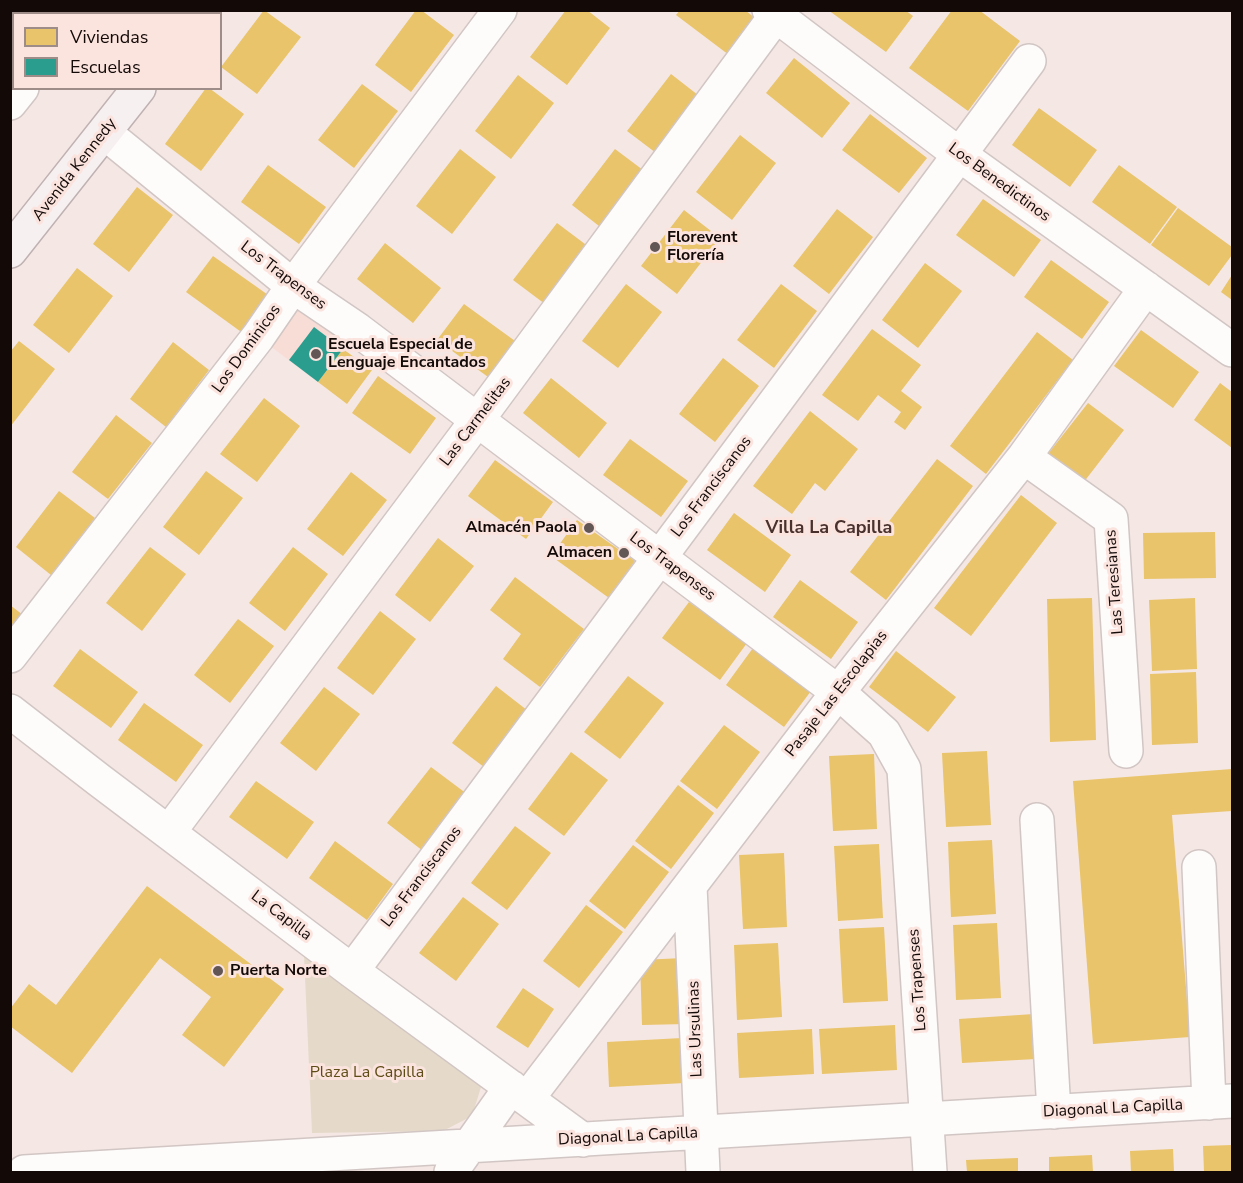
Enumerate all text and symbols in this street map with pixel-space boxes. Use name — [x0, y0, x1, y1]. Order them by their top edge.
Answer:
legend — [12, 12, 222, 90]
text: Viviendas — [70, 25, 149, 49]
text: Escuelas — [70, 55, 141, 79]
street label: Avenida Kennedy — [29, 115, 121, 225]
street label: Los Benedictinos — [944, 139, 1054, 227]
place label: Florevent Florería — [667, 228, 737, 266]
street label: Los Trapenses — [236, 237, 330, 315]
marker: Florevent Florería — [648, 240, 662, 254]
street label: Los Dominicos — [209, 301, 285, 397]
place label: Escuela Especial de Lenguaje Encantados — [328, 335, 486, 373]
marker: Escuela Especial de Lenguaje Encantados — [309, 347, 323, 361]
street label: Las Carmelitas — [436, 374, 516, 470]
street label: Los Franciscanos — [668, 433, 756, 541]
place label: Almacén Paola — [466, 518, 577, 538]
district label: Villa La Capilla — [766, 518, 892, 540]
marker: Almacén Paola — [582, 521, 596, 535]
street label: Los Trapenses — [625, 528, 719, 606]
street label: Las Teresianas — [1102, 529, 1128, 635]
place label: Almacen — [547, 543, 612, 563]
marker: Almacen — [617, 546, 631, 560]
street label: Pasaje Las Escolapias — [782, 627, 892, 761]
street label: Los Franciscanos — [378, 823, 466, 931]
street label: La Capilla — [247, 887, 315, 945]
street label: Los Trapenses — [905, 928, 931, 1032]
place label: Puerta Norte — [230, 961, 327, 981]
marker: Puerta Norte — [211, 964, 225, 978]
street label: Las Ursulinas — [685, 980, 707, 1078]
park label: Plaza La Capilla — [310, 1063, 424, 1083]
street label: Diagonal La Capilla — [1043, 1096, 1183, 1122]
street label: Diagonal La Capilla — [558, 1124, 698, 1150]

